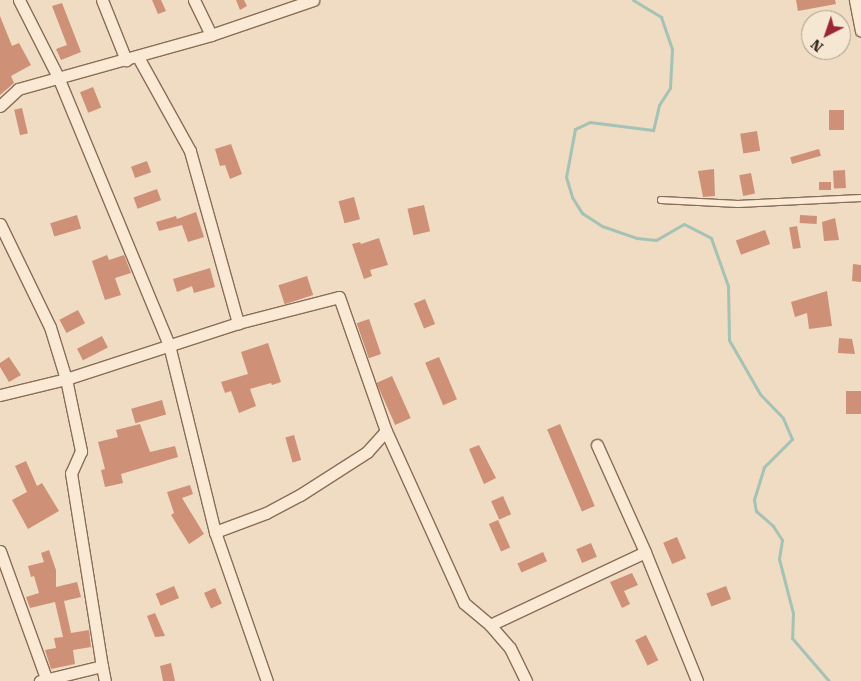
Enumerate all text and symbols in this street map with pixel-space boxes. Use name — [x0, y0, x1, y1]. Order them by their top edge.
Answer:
north arrow — [801, 10, 851, 60]
text: N — [807, 36, 826, 55]

